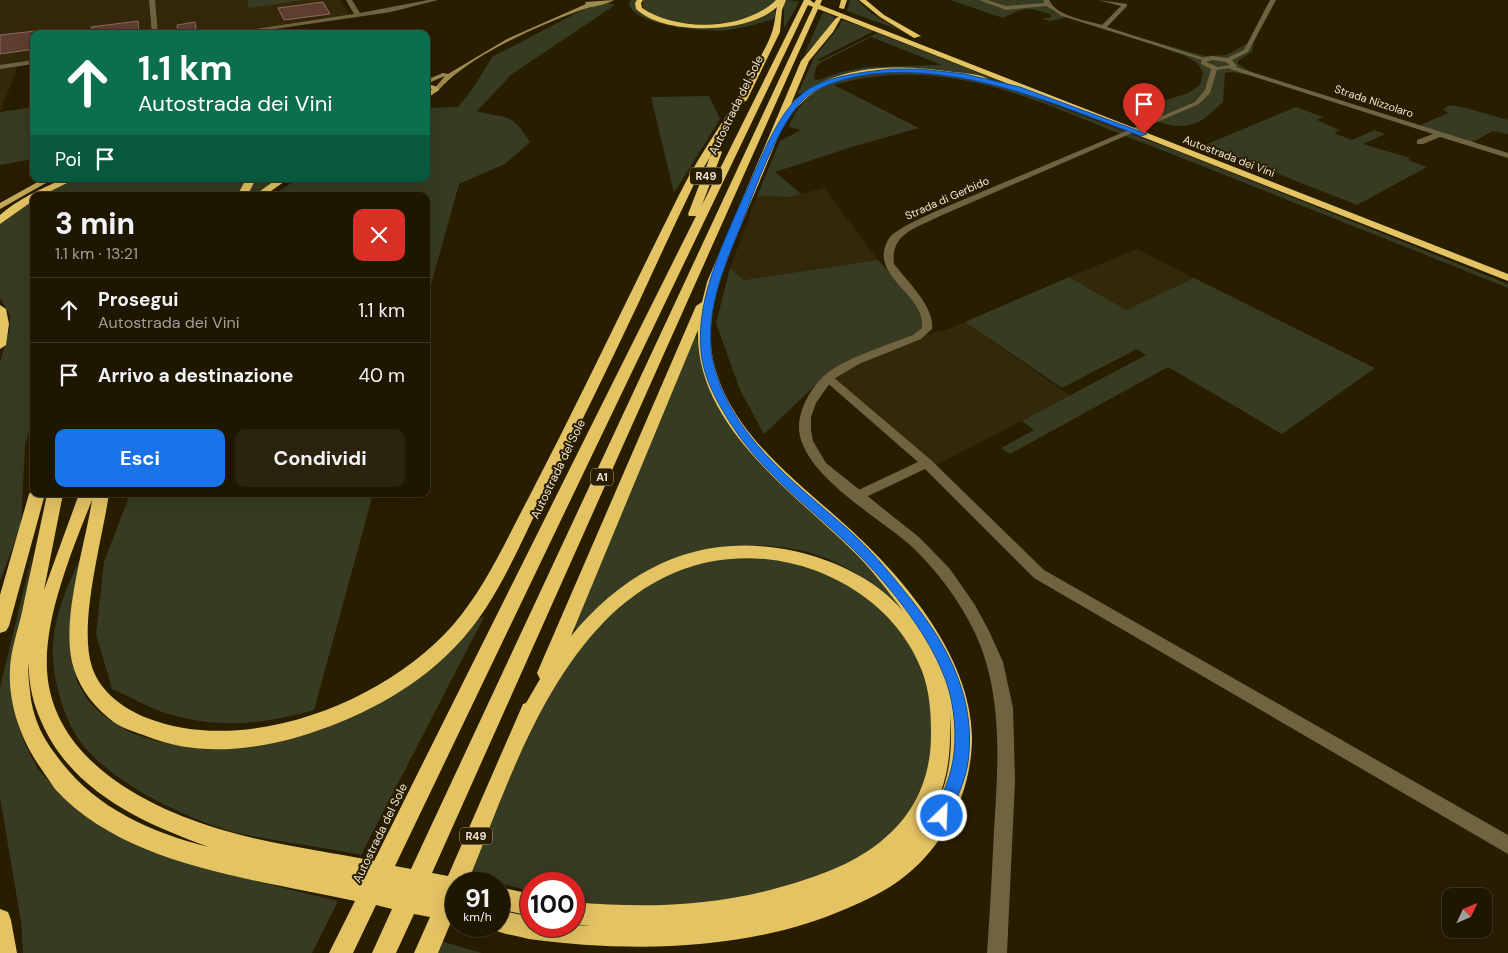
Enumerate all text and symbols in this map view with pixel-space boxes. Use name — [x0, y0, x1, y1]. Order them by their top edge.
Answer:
text: 1.1 km — [138, 45, 233, 91]
icon: ahead — [55, 50, 120, 115]
street label: Autostrada del Sole — [705, 52, 767, 157]
street label: Strada Nizzolaro — [1333, 82, 1415, 120]
pin — [1123, 83, 1165, 134]
text: Autostrada dei Vini — [138, 89, 333, 118]
icon: arrive — [1130, 90, 1158, 118]
street label: Autostrada dei Vini — [1181, 132, 1277, 180]
icon: arrive — [91, 145, 119, 173]
text: Poi — [55, 147, 81, 172]
road number: R49 — [690, 168, 722, 185]
street label: Strada di Gerbido — [903, 173, 991, 223]
text: 3 min — [55, 204, 135, 243]
button: close — [353, 209, 405, 261]
text: 1.1 km · 13:21 — [55, 243, 138, 264]
text: Prosegui — [98, 287, 178, 312]
icon: ahead — [55, 296, 83, 324]
text: 1.1 km — [358, 298, 405, 323]
text: Autostrada dei Vini — [98, 312, 240, 333]
icon: arrive — [55, 361, 83, 389]
text: Arrivo a destinazione — [98, 363, 293, 388]
text: 40 m — [358, 363, 405, 388]
street label: Autostrada del Sole — [527, 416, 589, 521]
button: Esci — [55, 429, 225, 487]
button: Condividi — [235, 429, 405, 487]
road number: A1 — [591, 468, 613, 486]
street label: Autostrada del Sole — [349, 780, 411, 885]
position arrow — [915, 789, 967, 841]
road number: R49 — [460, 828, 492, 844]
speed limit sign: 100 — [520, 872, 585, 937]
text: 91 — [465, 882, 490, 915]
north arrow — [1442, 888, 1492, 938]
map controls — [1442, 888, 1492, 938]
text: km/h — [463, 909, 492, 925]

